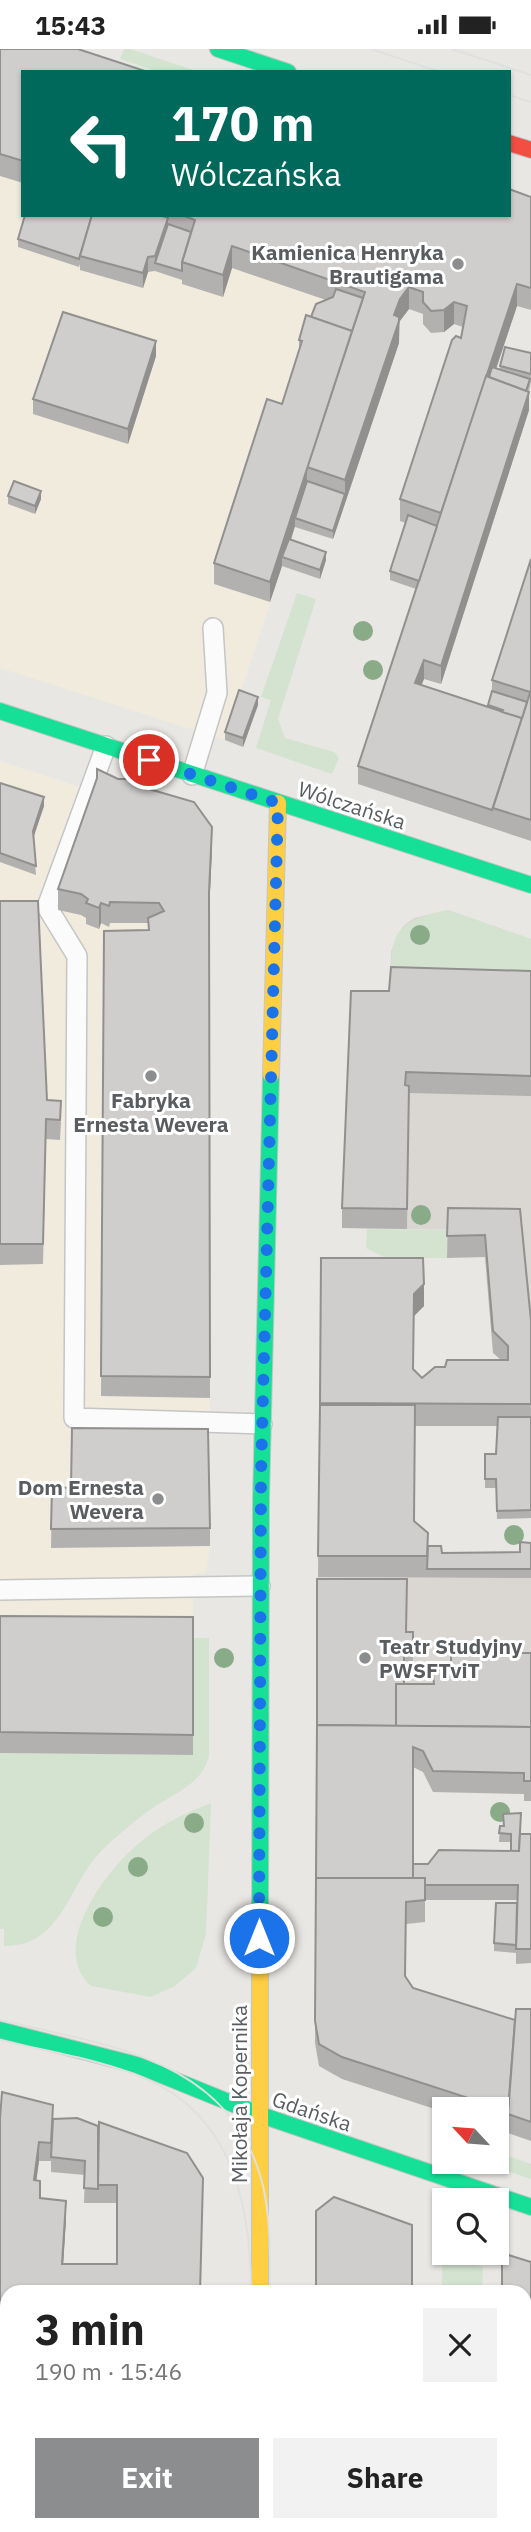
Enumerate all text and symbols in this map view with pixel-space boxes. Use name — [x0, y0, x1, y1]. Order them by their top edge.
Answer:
text: 15:43 — [35, 8, 106, 42]
text: 170 m — [171, 91, 315, 154]
icon: left — [56, 98, 147, 189]
text: Wólczańska — [171, 153, 341, 195]
place label: Kamienica Henryka Brautigama — [251, 238, 444, 290]
marker: Kamienica Henryka Brautigama — [450, 256, 466, 272]
pin — [119, 730, 179, 790]
icon: arrive — [130, 741, 168, 779]
street label: Wólczańska — [295, 774, 409, 836]
marker: Fabryka Ernesta Wevera — [143, 1068, 159, 1084]
place label: Fabryka Ernesta Wevera — [73, 1086, 229, 1138]
place label: Dom Ernesta Wevera — [18, 1473, 144, 1525]
marker: Dom Ernesta Wevera — [150, 1491, 166, 1507]
place label: Teatr Studyjny PWSFTviT — [379, 1632, 523, 1684]
marker: Teatr Studyjny PWSFTviT — [357, 1650, 373, 1666]
position arrow — [222, 1901, 296, 1975]
street label: Mikołaja Kopernika — [225, 2005, 253, 2183]
street label: Gdańska — [269, 2084, 355, 2138]
north arrow — [432, 2097, 509, 2173]
map controls — [432, 2097, 509, 2265]
button: search — [432, 2188, 509, 2265]
text: 3 min — [35, 2302, 145, 2357]
button: close — [423, 2308, 497, 2382]
text: 190 m · 15:46 — [35, 2356, 182, 2386]
button: Exit — [35, 2438, 259, 2518]
button: Share — [273, 2438, 497, 2518]

